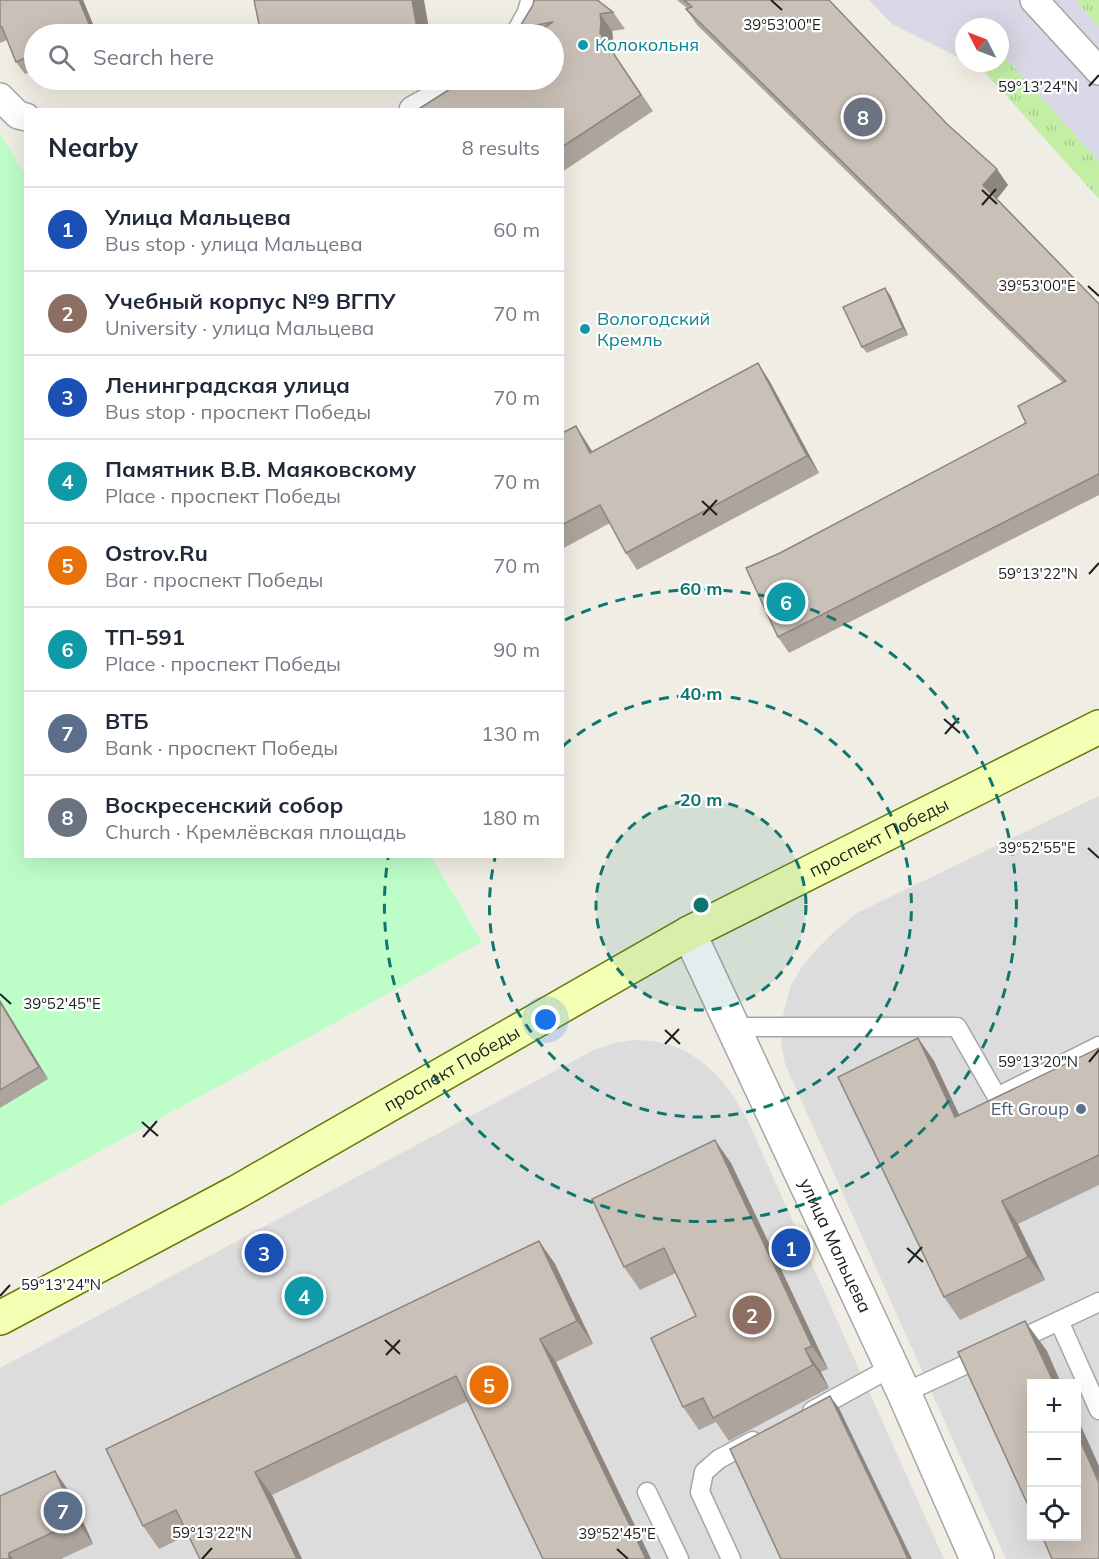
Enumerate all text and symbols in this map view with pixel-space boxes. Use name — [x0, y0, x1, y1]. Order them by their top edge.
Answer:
text: 39°53'00"E — [743, 15, 821, 34]
north arrow — [955, 18, 1009, 72]
search box — [24, 24, 564, 90]
place label: Колокольня — [595, 33, 699, 56]
marker: Колокольня — [576, 38, 590, 52]
icon: search — [45, 41, 78, 74]
text: Search here — [93, 43, 214, 71]
text: 59°13'24"N — [998, 77, 1078, 96]
pin: 8 — [844, 94, 882, 140]
text: Nearby — [48, 131, 138, 164]
text: 8 results — [462, 135, 540, 160]
text: Улица Мальцева — [105, 203, 291, 231]
text: 1 — [62, 217, 74, 242]
text: 60 m — [493, 217, 540, 242]
text: Bus stop · улица Мальцева — [105, 231, 363, 256]
text: 39°53'00"E — [998, 276, 1076, 295]
text: Учебный корпус №9 ВГПУ — [105, 287, 395, 315]
text: 2 — [62, 301, 74, 326]
text: 70 m — [493, 301, 540, 326]
place label: Вологодский Кремль — [597, 307, 710, 351]
text: University · улица Мальцева — [105, 315, 374, 340]
marker: Вологодский Кремль — [578, 322, 592, 336]
text: Ленинградская улица — [105, 371, 350, 399]
text: 3 — [62, 385, 74, 410]
text: 70 m — [493, 385, 540, 410]
text: Bus stop · проспект Победы — [105, 399, 371, 424]
text: Памятник В.В. Маяковскому — [105, 455, 416, 483]
text: 4 — [62, 469, 74, 494]
text: 70 m — [493, 469, 540, 494]
text: Place · проспект Победы — [105, 483, 341, 508]
text: Ostrov.Ru — [105, 539, 208, 567]
text: 5 — [62, 553, 74, 578]
text: 70 m — [493, 553, 540, 578]
text: 59°13'22"N — [998, 564, 1078, 583]
text: Bar · проспект Победы — [105, 567, 323, 592]
text: 60 m — [680, 577, 722, 600]
pin: 6 — [766, 580, 806, 624]
text: ТП-591 — [105, 623, 185, 651]
text: 6 — [62, 637, 74, 662]
text: 90 m — [493, 637, 540, 662]
text: Place · проспект Победы — [105, 651, 341, 676]
text: 40 m — [680, 682, 722, 705]
text: ВТБ — [105, 707, 149, 735]
text: 7 — [62, 721, 74, 746]
text: 130 m — [481, 721, 540, 746]
text: Bank · проспект Победы — [105, 735, 338, 760]
text: 20 m — [680, 788, 722, 811]
text: Воскресенский собор — [105, 791, 344, 819]
street label: проспект Победы — [805, 792, 953, 882]
text: 8 — [62, 805, 74, 830]
text: 180 m — [481, 805, 540, 830]
text: Church · Кремлёвская площадь — [105, 819, 406, 844]
text: 39°52'55"E — [998, 838, 1076, 857]
centre of rings — [691, 895, 711, 915]
text: 39°52'45"E — [23, 994, 101, 1013]
your location — [531, 1005, 560, 1034]
street label: проспект Победы — [379, 1020, 524, 1117]
text: 59°13'20"N — [998, 1052, 1078, 1071]
place label: Eft Group — [991, 1097, 1069, 1120]
marker: Eft Group — [1074, 1102, 1088, 1116]
street label: улица Мальцева — [794, 1174, 877, 1316]
pin: 1 — [772, 1226, 810, 1270]
pin: 3 — [244, 1230, 284, 1276]
pin: 4 — [284, 1274, 324, 1318]
text: 59°13'24"N — [21, 1275, 101, 1294]
pin: 2 — [732, 1292, 771, 1338]
pin: 5 — [470, 1362, 508, 1408]
map controls — [1027, 1379, 1081, 1541]
button: + — [1027, 1379, 1081, 1433]
button: − — [1027, 1433, 1081, 1487]
button: locate — [1027, 1487, 1081, 1541]
pin: 7 — [44, 1488, 82, 1534]
text: 59°13'22"N — [172, 1523, 252, 1542]
text: 39°52'45"E — [578, 1524, 656, 1543]

